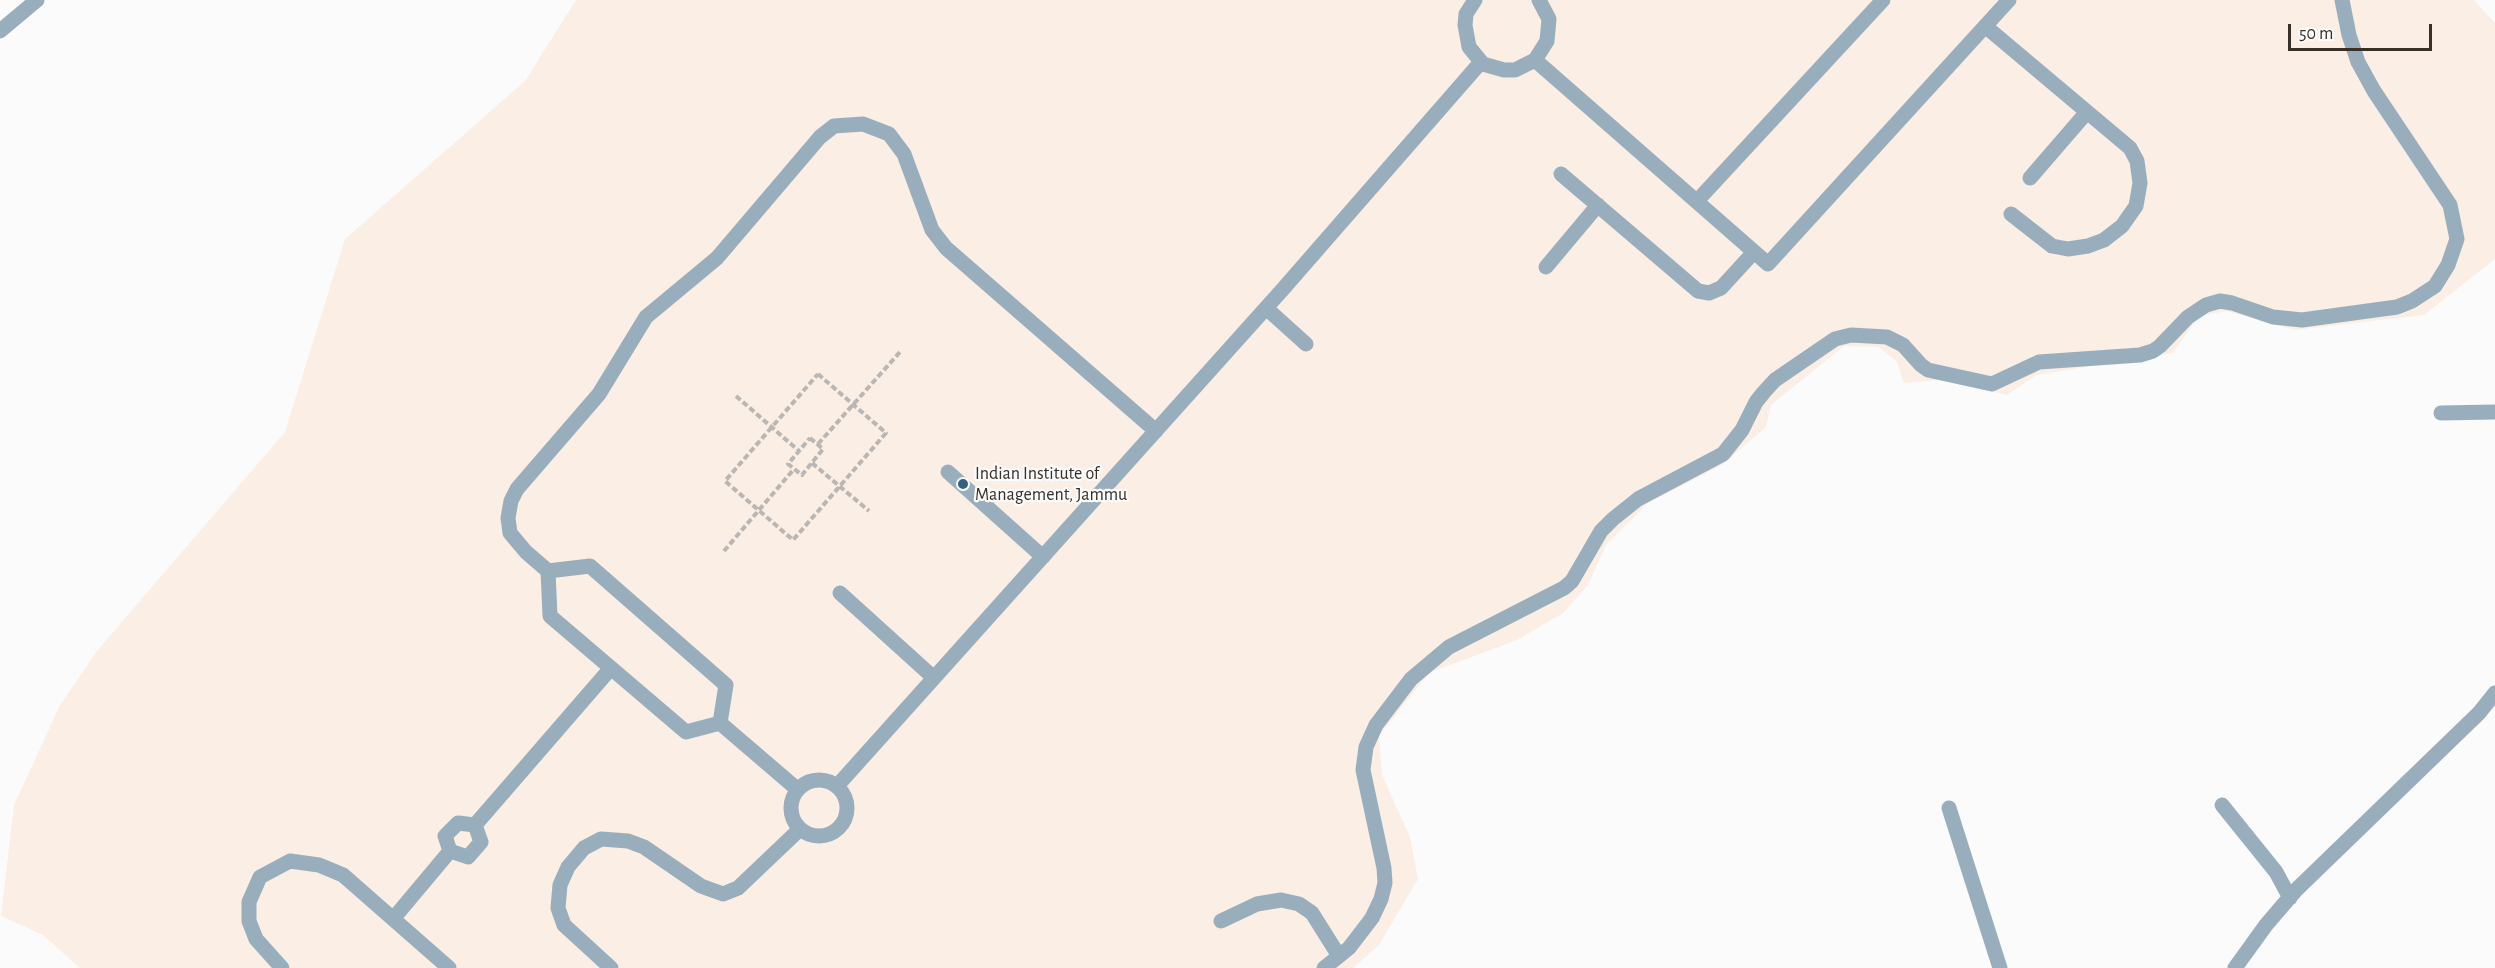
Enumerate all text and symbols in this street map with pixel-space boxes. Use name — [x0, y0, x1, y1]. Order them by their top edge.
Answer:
scale bar — [2291, 12, 2435, 50]
text: 50 m — [2299, 25, 2333, 43]
place label: Indian Institute of Management, Jammu — [975, 463, 1127, 506]
marker: Indian Institute of Management, Jammu — [956, 477, 970, 491]

